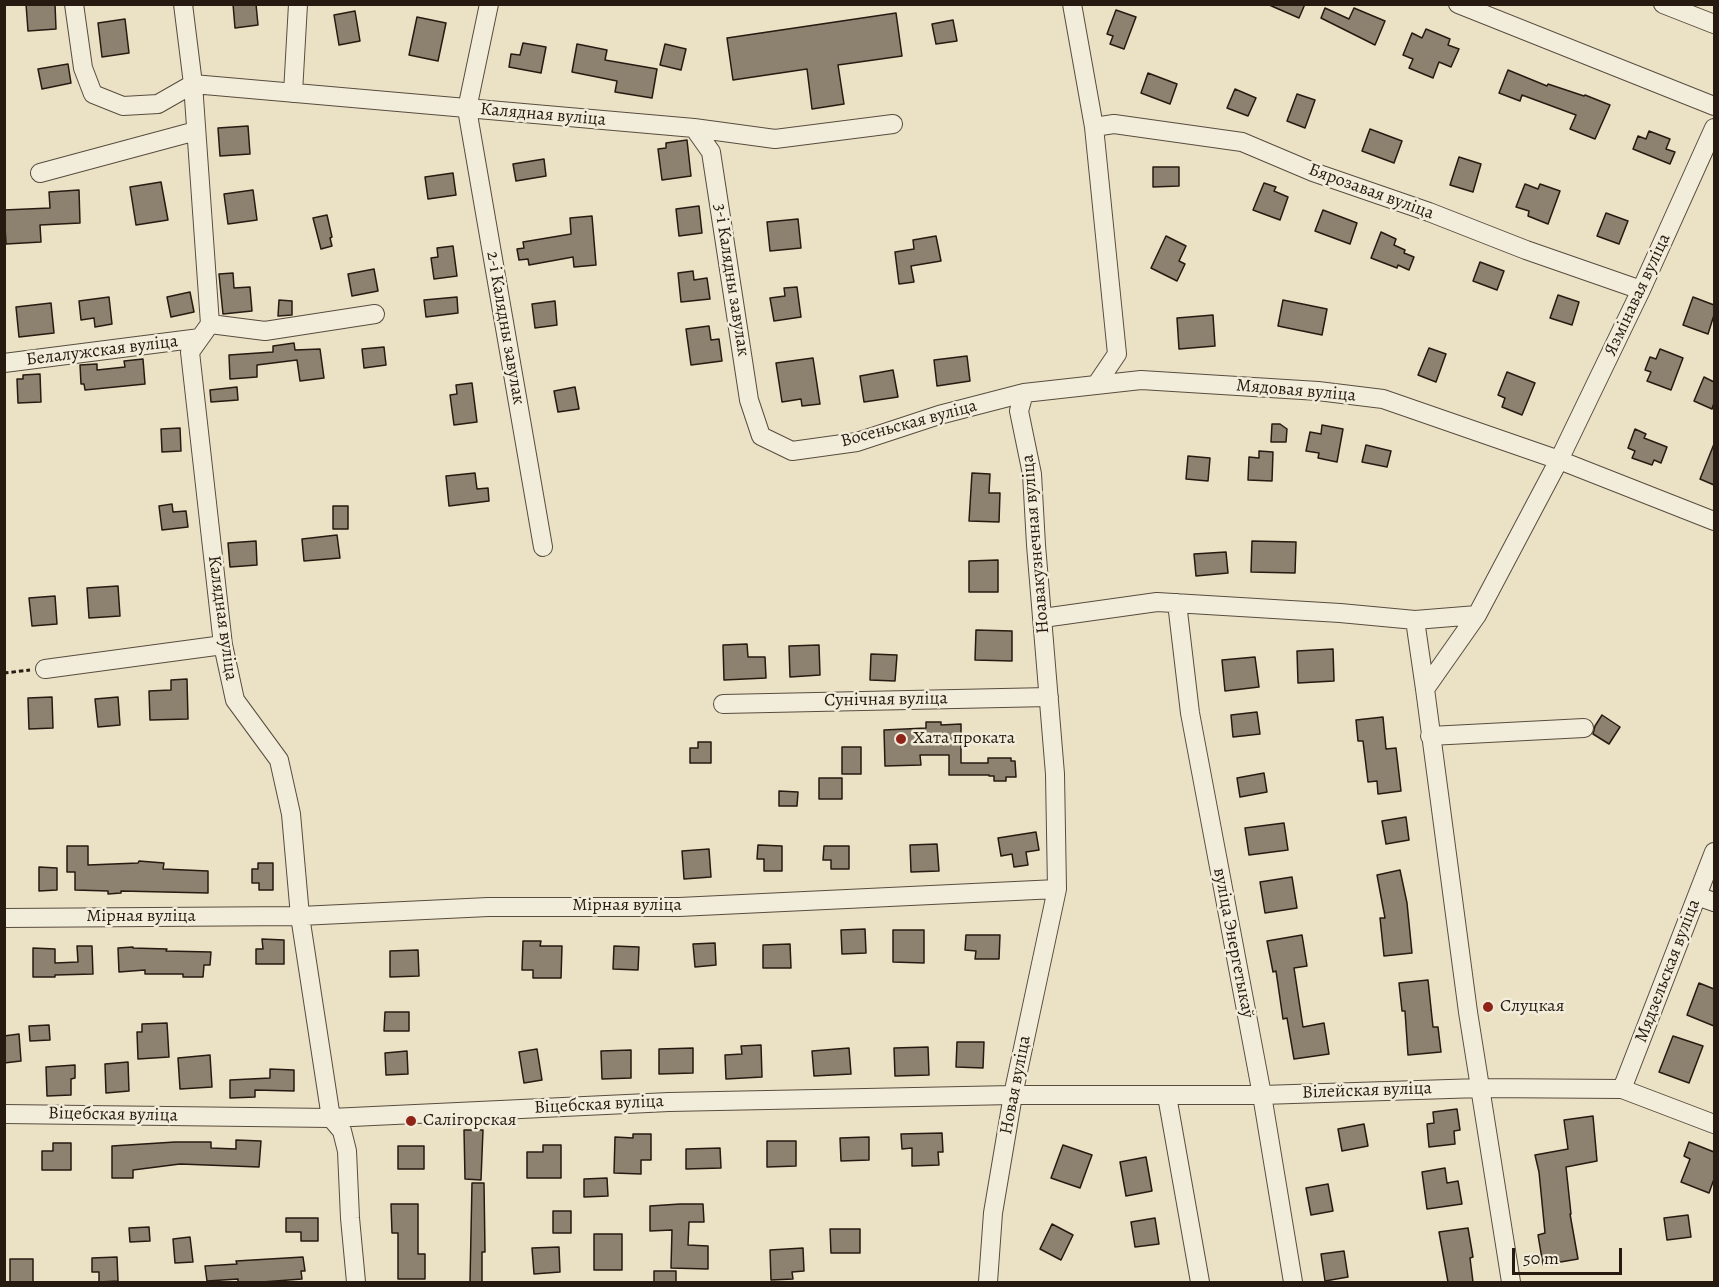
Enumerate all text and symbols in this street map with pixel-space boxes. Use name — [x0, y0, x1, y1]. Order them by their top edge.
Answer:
street label: Калядная вуліца — [479, 99, 607, 131]
street label: Бярозавая вуліца — [1305, 159, 1437, 225]
street label: 3-і Калядны завулак — [708, 202, 754, 358]
street label: Язмінавая вуліца — [1600, 230, 1676, 360]
street label: 2-і Калядны завулак — [481, 250, 529, 406]
street label: Белалужская вуліца — [25, 331, 179, 371]
street label: Мядовая вуліца — [1235, 375, 1357, 407]
street label: Восеньская вуліца — [839, 395, 979, 453]
street label: Ноавакузнечная вуліца — [1017, 453, 1055, 635]
street label: Калядная вуліца — [203, 554, 241, 682]
street label: Сунічная вуліца — [824, 688, 948, 712]
place label: Хата проката — [913, 728, 1015, 750]
marker: Хата проката — [894, 732, 908, 746]
street label: вуліца Энергетыкаў — [1208, 866, 1258, 1020]
street label: Мірная вуліца — [572, 895, 682, 917]
street label: Мядзельская вуліца — [1631, 896, 1705, 1046]
street label: Мірная вуліца — [86, 906, 196, 928]
place label: Слуцкая — [1500, 996, 1564, 1018]
marker: Слуцкая — [1481, 1000, 1495, 1014]
street label: Новая вуліца — [996, 1034, 1036, 1136]
street label: Вілейская вуліца — [1302, 1078, 1432, 1104]
street label: Віцебская вуліца — [534, 1091, 664, 1119]
street label: Віцебская вуліца — [48, 1103, 178, 1127]
place label: Салігорская — [423, 1110, 516, 1132]
marker: Салігорская — [404, 1114, 418, 1128]
scale bar — [1515, 1236, 1624, 1274]
text: 50 m — [1523, 1246, 1559, 1270]

